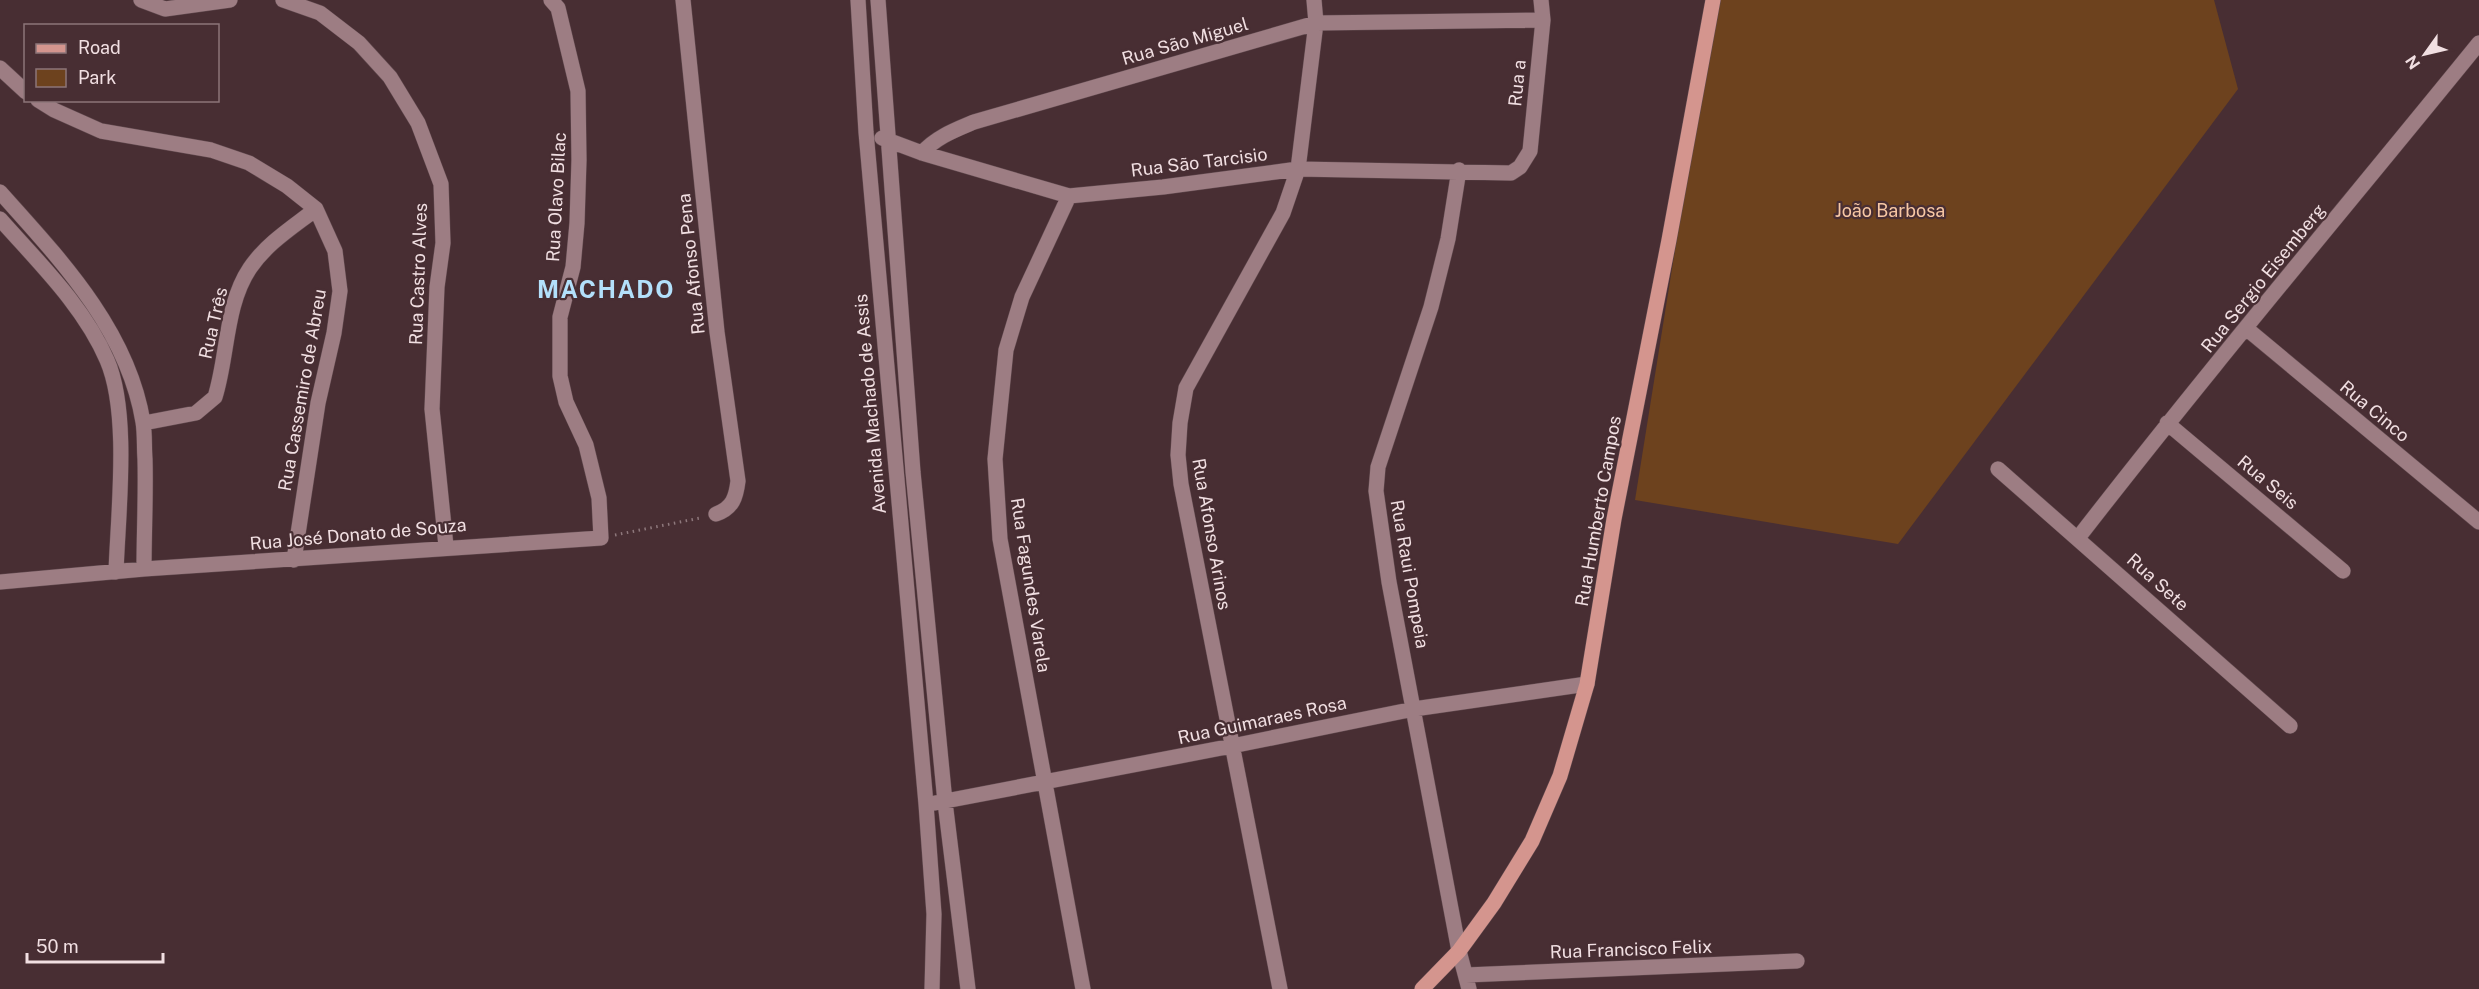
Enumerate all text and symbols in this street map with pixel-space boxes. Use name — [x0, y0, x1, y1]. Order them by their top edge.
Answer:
street label: Rua São Miguel — [1119, 13, 1251, 69]
legend — [24, 24, 219, 102]
north arrow — [2395, 24, 2455, 84]
text: Road — [78, 37, 121, 58]
text: N — [2402, 52, 2424, 73]
street label: Rua a — [1504, 59, 1530, 107]
text: Park — [78, 67, 116, 88]
street label: Rua Olavo Bilac — [542, 132, 570, 262]
street label: Rua São Tarcisio — [1129, 143, 1269, 181]
street label: Rua Afonso Pena — [673, 193, 709, 335]
street label: Rua Sergio Eisemberg — [2197, 199, 2329, 357]
park label: João Barbosa — [1835, 200, 1945, 221]
street label: Rua Castro Alves — [405, 203, 431, 345]
district label: MACHADO — [537, 275, 675, 303]
street label: Rua Três — [195, 285, 231, 361]
street label: Rua Cassemiro de Abreu — [274, 287, 330, 493]
street label: Avenida Machado de Assis — [850, 293, 890, 515]
street label: Rua Cinco — [2336, 376, 2414, 446]
street label: Rua Humberto Campos — [1571, 414, 1625, 608]
street label: Rua Seis — [2233, 451, 2303, 513]
street label: Rua Afonso Arinos — [1188, 456, 1236, 612]
street label: Rua Fagundes Varela — [1007, 496, 1055, 674]
street label: Rua Raui Pompeia — [1387, 498, 1433, 650]
street label: Rua José Donato de Souza — [249, 514, 467, 554]
street label: Rua Sete — [2123, 549, 2193, 615]
street label: Rua Guimaraes Rosa — [1176, 692, 1348, 748]
scale bar — [27, 926, 164, 964]
text: 50 m — [36, 936, 79, 957]
street label: Rua Francisco Felix — [1549, 936, 1713, 962]

